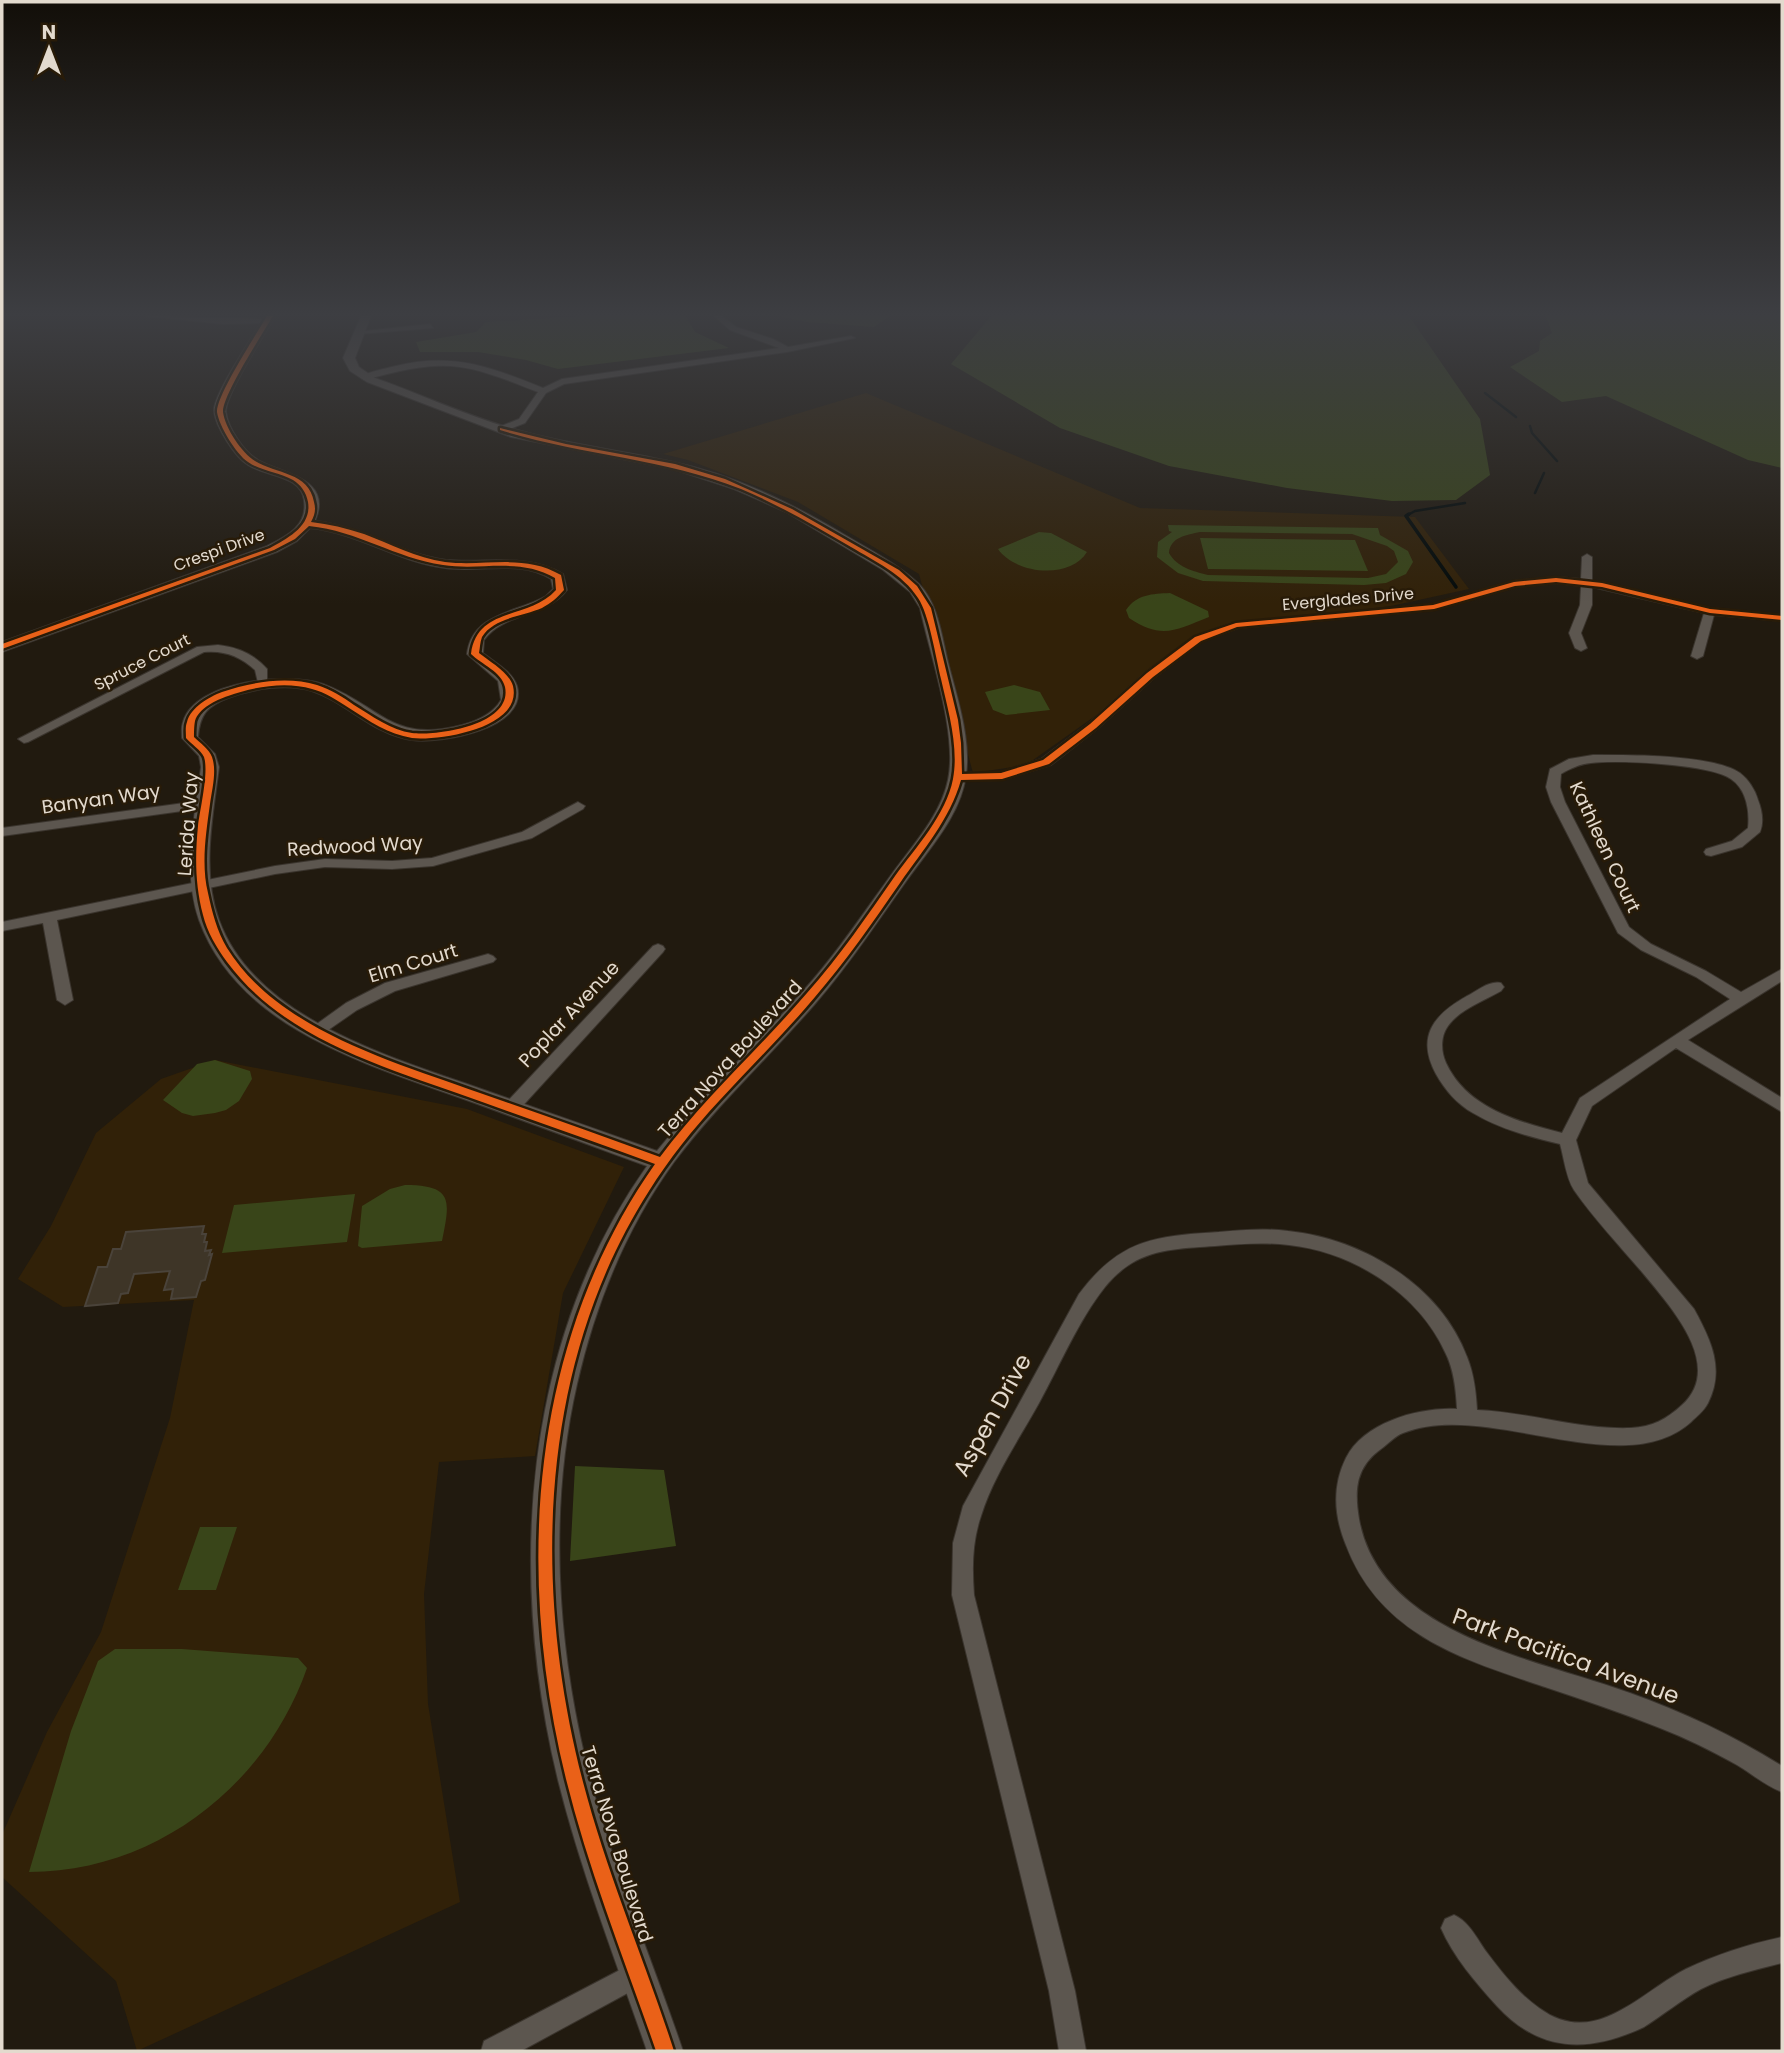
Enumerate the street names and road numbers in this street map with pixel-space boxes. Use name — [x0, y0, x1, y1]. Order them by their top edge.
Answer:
street label: Crespi Drive — [170, 523, 268, 577]
street label: Everglades Drive — [1281, 582, 1415, 616]
street label: Spruce Court — [90, 628, 194, 696]
street label: Lerida Way — [171, 771, 205, 877]
street label: Banyan Way — [40, 777, 162, 821]
street label: Kathleen Court — [1563, 777, 1647, 917]
street label: Redwood Way — [286, 829, 424, 863]
street label: Elm Court — [365, 937, 461, 989]
street label: Poplar Avenue — [512, 955, 626, 1073]
street label: Terra Nova Boulevard — [652, 974, 808, 1144]
street label: Aspen Drive — [945, 1348, 1039, 1482]
street label: Park Pacifica Avenue — [1448, 1600, 1684, 1712]
street label: Terra Nova Boulevard — [574, 1742, 660, 1946]

